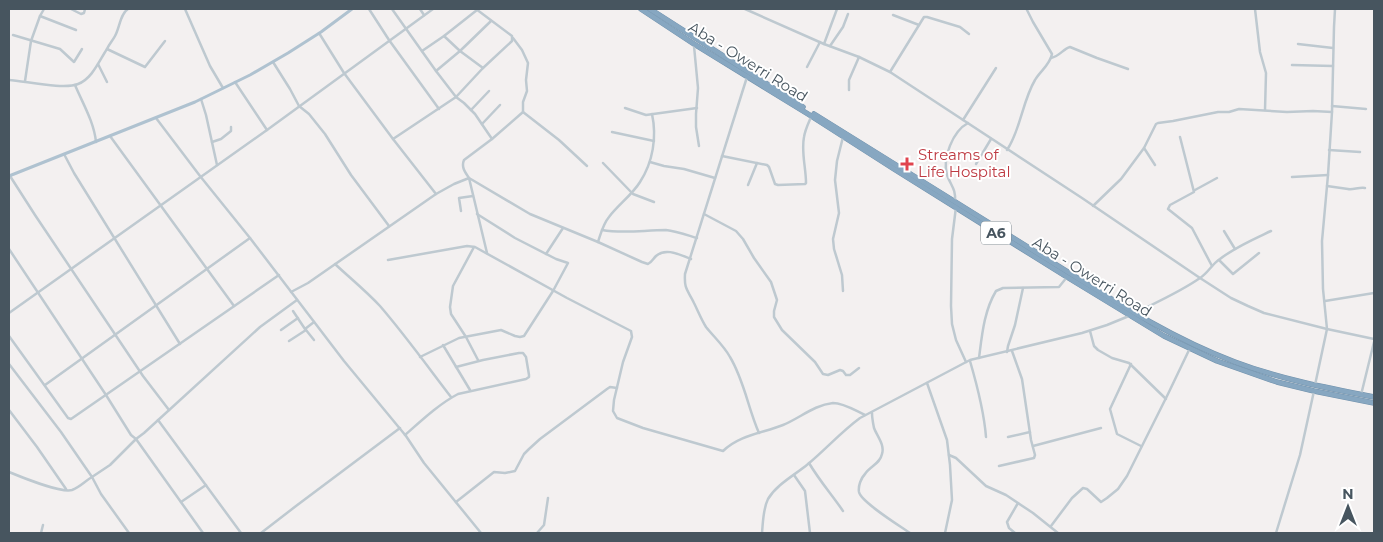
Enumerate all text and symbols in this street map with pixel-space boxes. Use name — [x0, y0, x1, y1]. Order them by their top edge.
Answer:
street label: Aba - Owerri Road — [685, 17, 811, 106]
place label: Streams of Life Hospital — [918, 145, 1010, 181]
marker: Streams of Life Hospital — [900, 157, 914, 171]
road number: A6 — [981, 222, 1011, 244]
street label: Aba - Owerri Road — [1029, 232, 1155, 321]
north arrow — [1323, 482, 1373, 532]
text: N — [1342, 485, 1354, 503]

